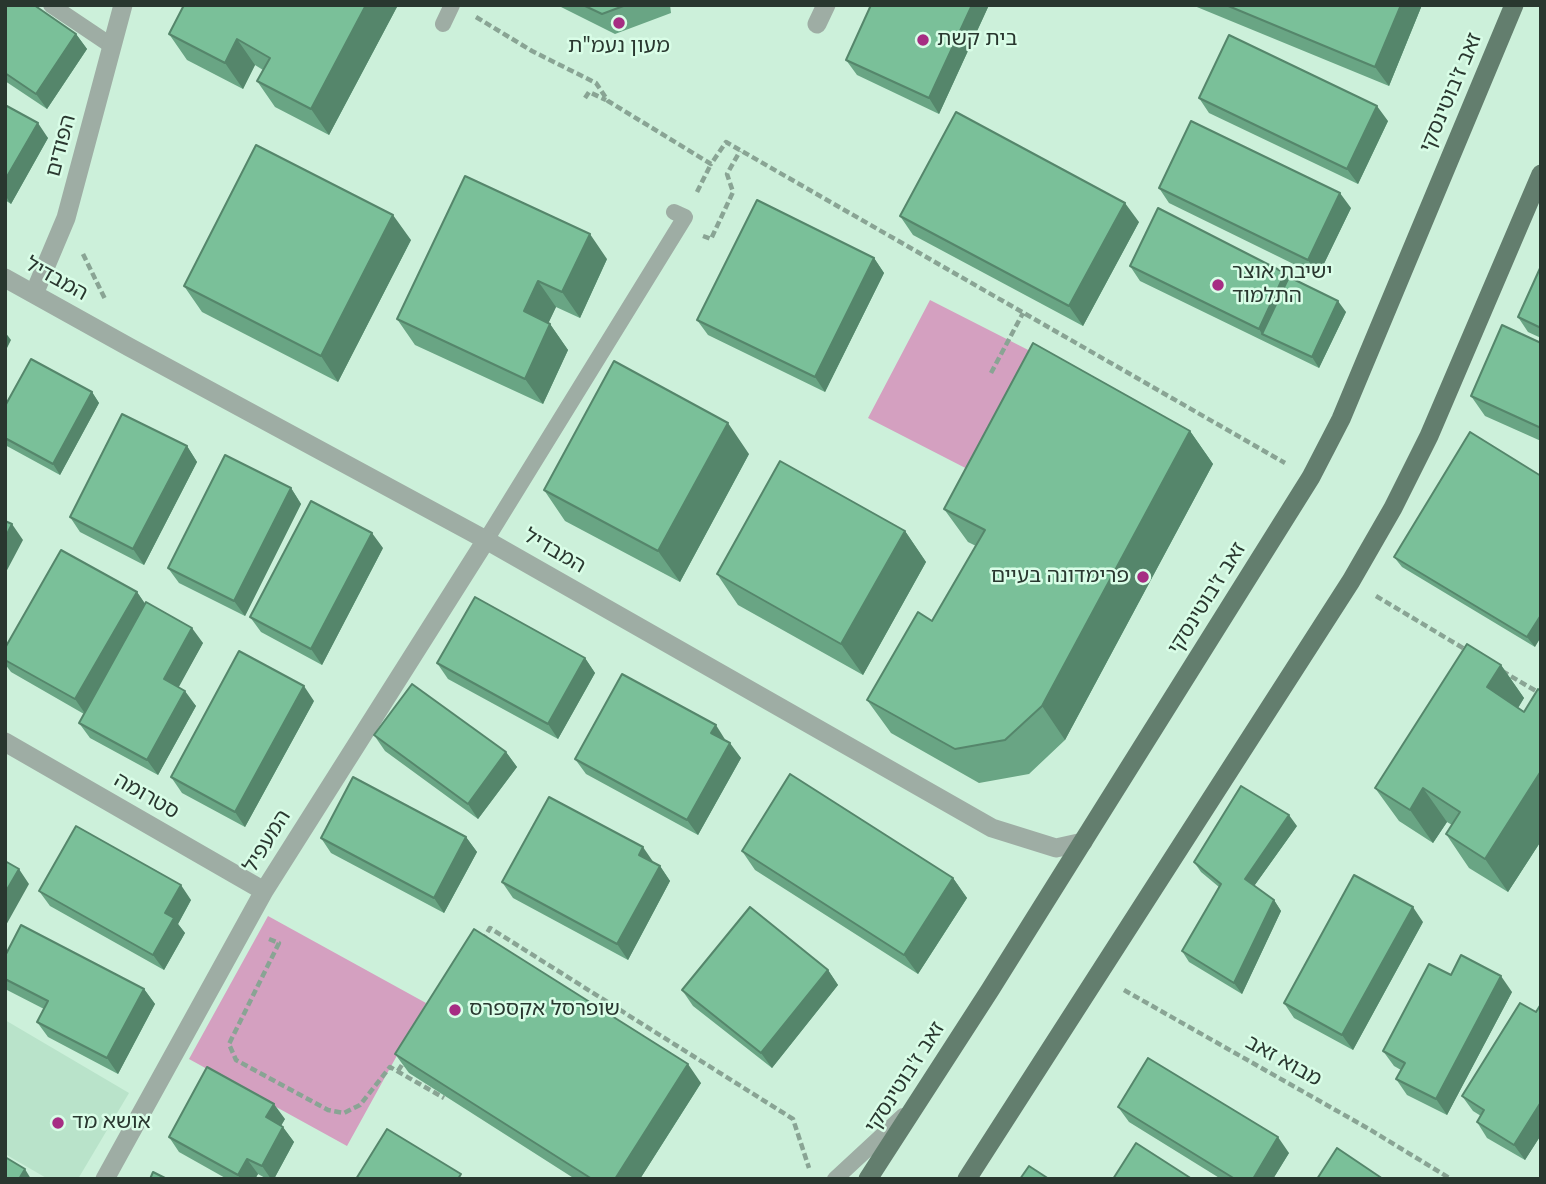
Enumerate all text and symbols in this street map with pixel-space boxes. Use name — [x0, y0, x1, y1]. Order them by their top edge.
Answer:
marker: מעון נעמ"ת — [611, 15, 627, 31]
place label: בית קשת — [937, 27, 1017, 53]
street label: זאב ז'בוטינסקי — [1415, 29, 1489, 157]
marker: בית קשת — [915, 32, 931, 48]
place label: מעון נעמ"ת — [568, 34, 670, 60]
street label: הפודים — [42, 112, 82, 180]
street label: המבדיל — [20, 253, 92, 307]
place label: ישיבת אוצר התלמוד — [1232, 260, 1332, 310]
marker: ישיבת אוצר התלמוד — [1210, 277, 1226, 293]
street label: המבדיל — [519, 524, 589, 580]
street label: זאב ז'בוטינסקי — [1164, 538, 1252, 660]
place label: פרימדונה בעיים — [991, 564, 1129, 590]
marker: פרימדונה בעיים — [1135, 569, 1151, 585]
street label: סטרומה — [109, 768, 183, 826]
street label: המעפיל — [239, 806, 297, 878]
place label: שופרסל אקספרס — [469, 997, 620, 1023]
marker: שופרסל אקספרס — [447, 1002, 463, 1018]
street label: זאב ז'בוטינסקי — [861, 1018, 951, 1138]
street label: מבוא זאב — [1241, 1031, 1325, 1093]
place label: אושא מד — [72, 1110, 151, 1136]
marker: אושא מד — [50, 1115, 66, 1131]

